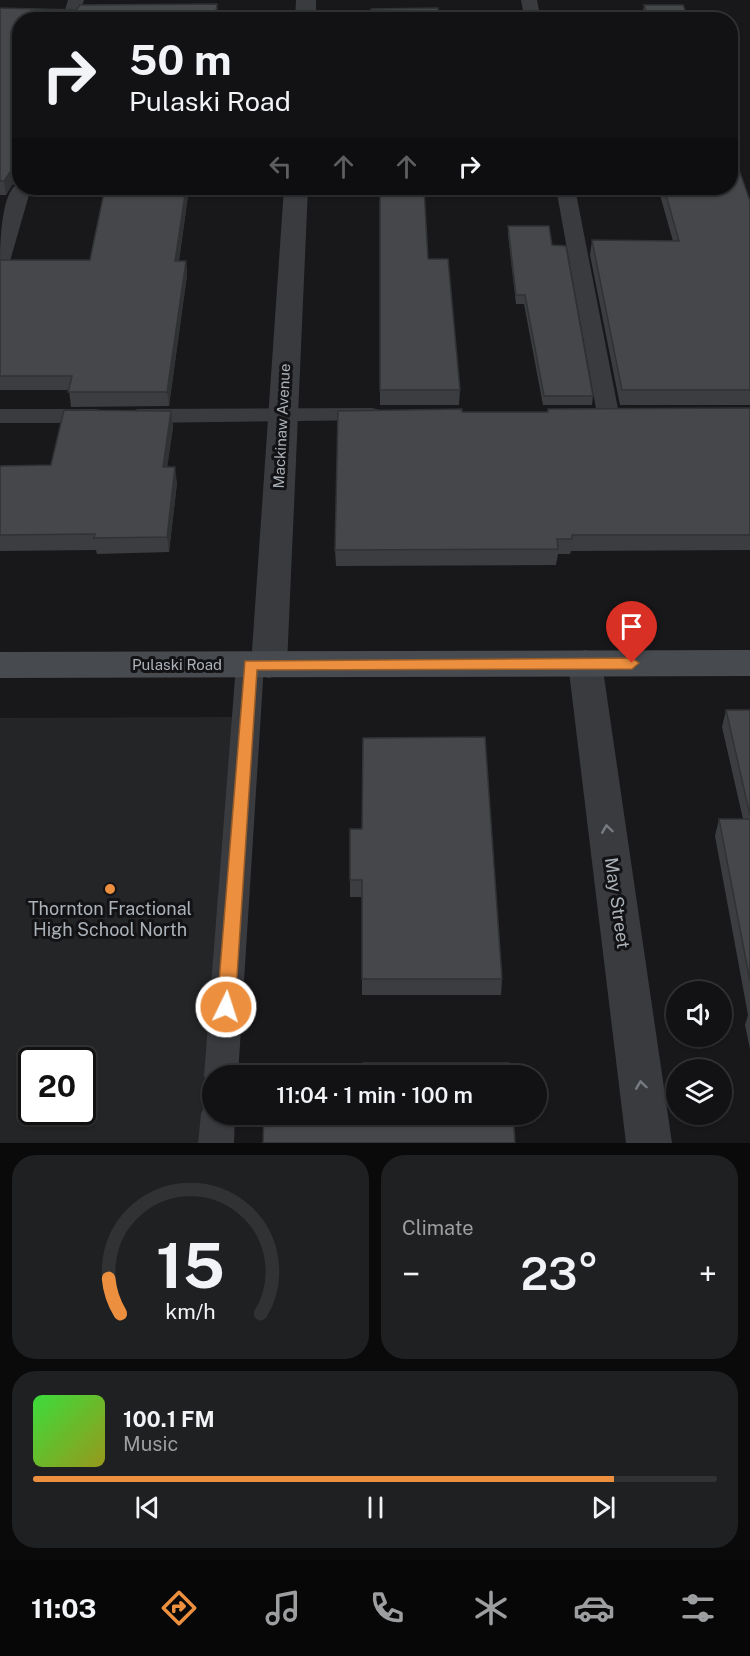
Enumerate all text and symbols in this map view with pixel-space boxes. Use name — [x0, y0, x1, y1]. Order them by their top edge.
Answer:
text: 50 m — [129, 35, 232, 84]
icon: right — [30, 36, 108, 114]
text: Pulaski Road — [129, 85, 291, 117]
icon: left — [264, 150, 297, 183]
icon: ahead — [327, 150, 360, 183]
icon: ahead — [390, 150, 423, 183]
icon: right — [453, 150, 486, 183]
street label: Mackinaw Avenue — [270, 363, 293, 489]
pin — [606, 601, 657, 663]
icon: arrive — [615, 610, 648, 643]
street label: Pulaski Road — [132, 656, 222, 673]
one-way arrow — [602, 825, 614, 834]
street label: May Street — [601, 856, 634, 950]
marker: Thornton Fractional High School North — [103, 882, 117, 896]
place label: Thornton Fractional High School North — [28, 898, 192, 940]
position arrow — [194, 975, 258, 1039]
map controls — [666, 981, 732, 1125]
button: sound — [666, 981, 732, 1047]
speed limit sign: 20 — [18, 1047, 96, 1125]
button: layers — [666, 1059, 732, 1125]
one-way arrow — [636, 1080, 648, 1090]
text: 11:04 · 1 min · 100 m — [276, 1082, 473, 1108]
text: Climate — [402, 1216, 474, 1240]
text: 15 — [156, 1229, 225, 1302]
text: 23° — [520, 1247, 599, 1300]
text: − — [402, 1255, 420, 1293]
text: + — [699, 1255, 717, 1293]
text: km/h — [165, 1299, 216, 1324]
text: 100.1 FM — [123, 1406, 215, 1432]
text: Music — [123, 1432, 178, 1456]
icon: previous — [131, 1491, 164, 1524]
icon: pause — [359, 1491, 392, 1524]
icon: next — [587, 1491, 620, 1524]
icon: directions — [158, 1587, 200, 1629]
icon: music — [262, 1587, 304, 1629]
icon: phone — [366, 1587, 408, 1629]
icon: climate — [470, 1587, 512, 1629]
icon: car — [573, 1587, 615, 1629]
icon: filters — [677, 1587, 719, 1629]
text: 11:03 — [31, 1592, 97, 1624]

